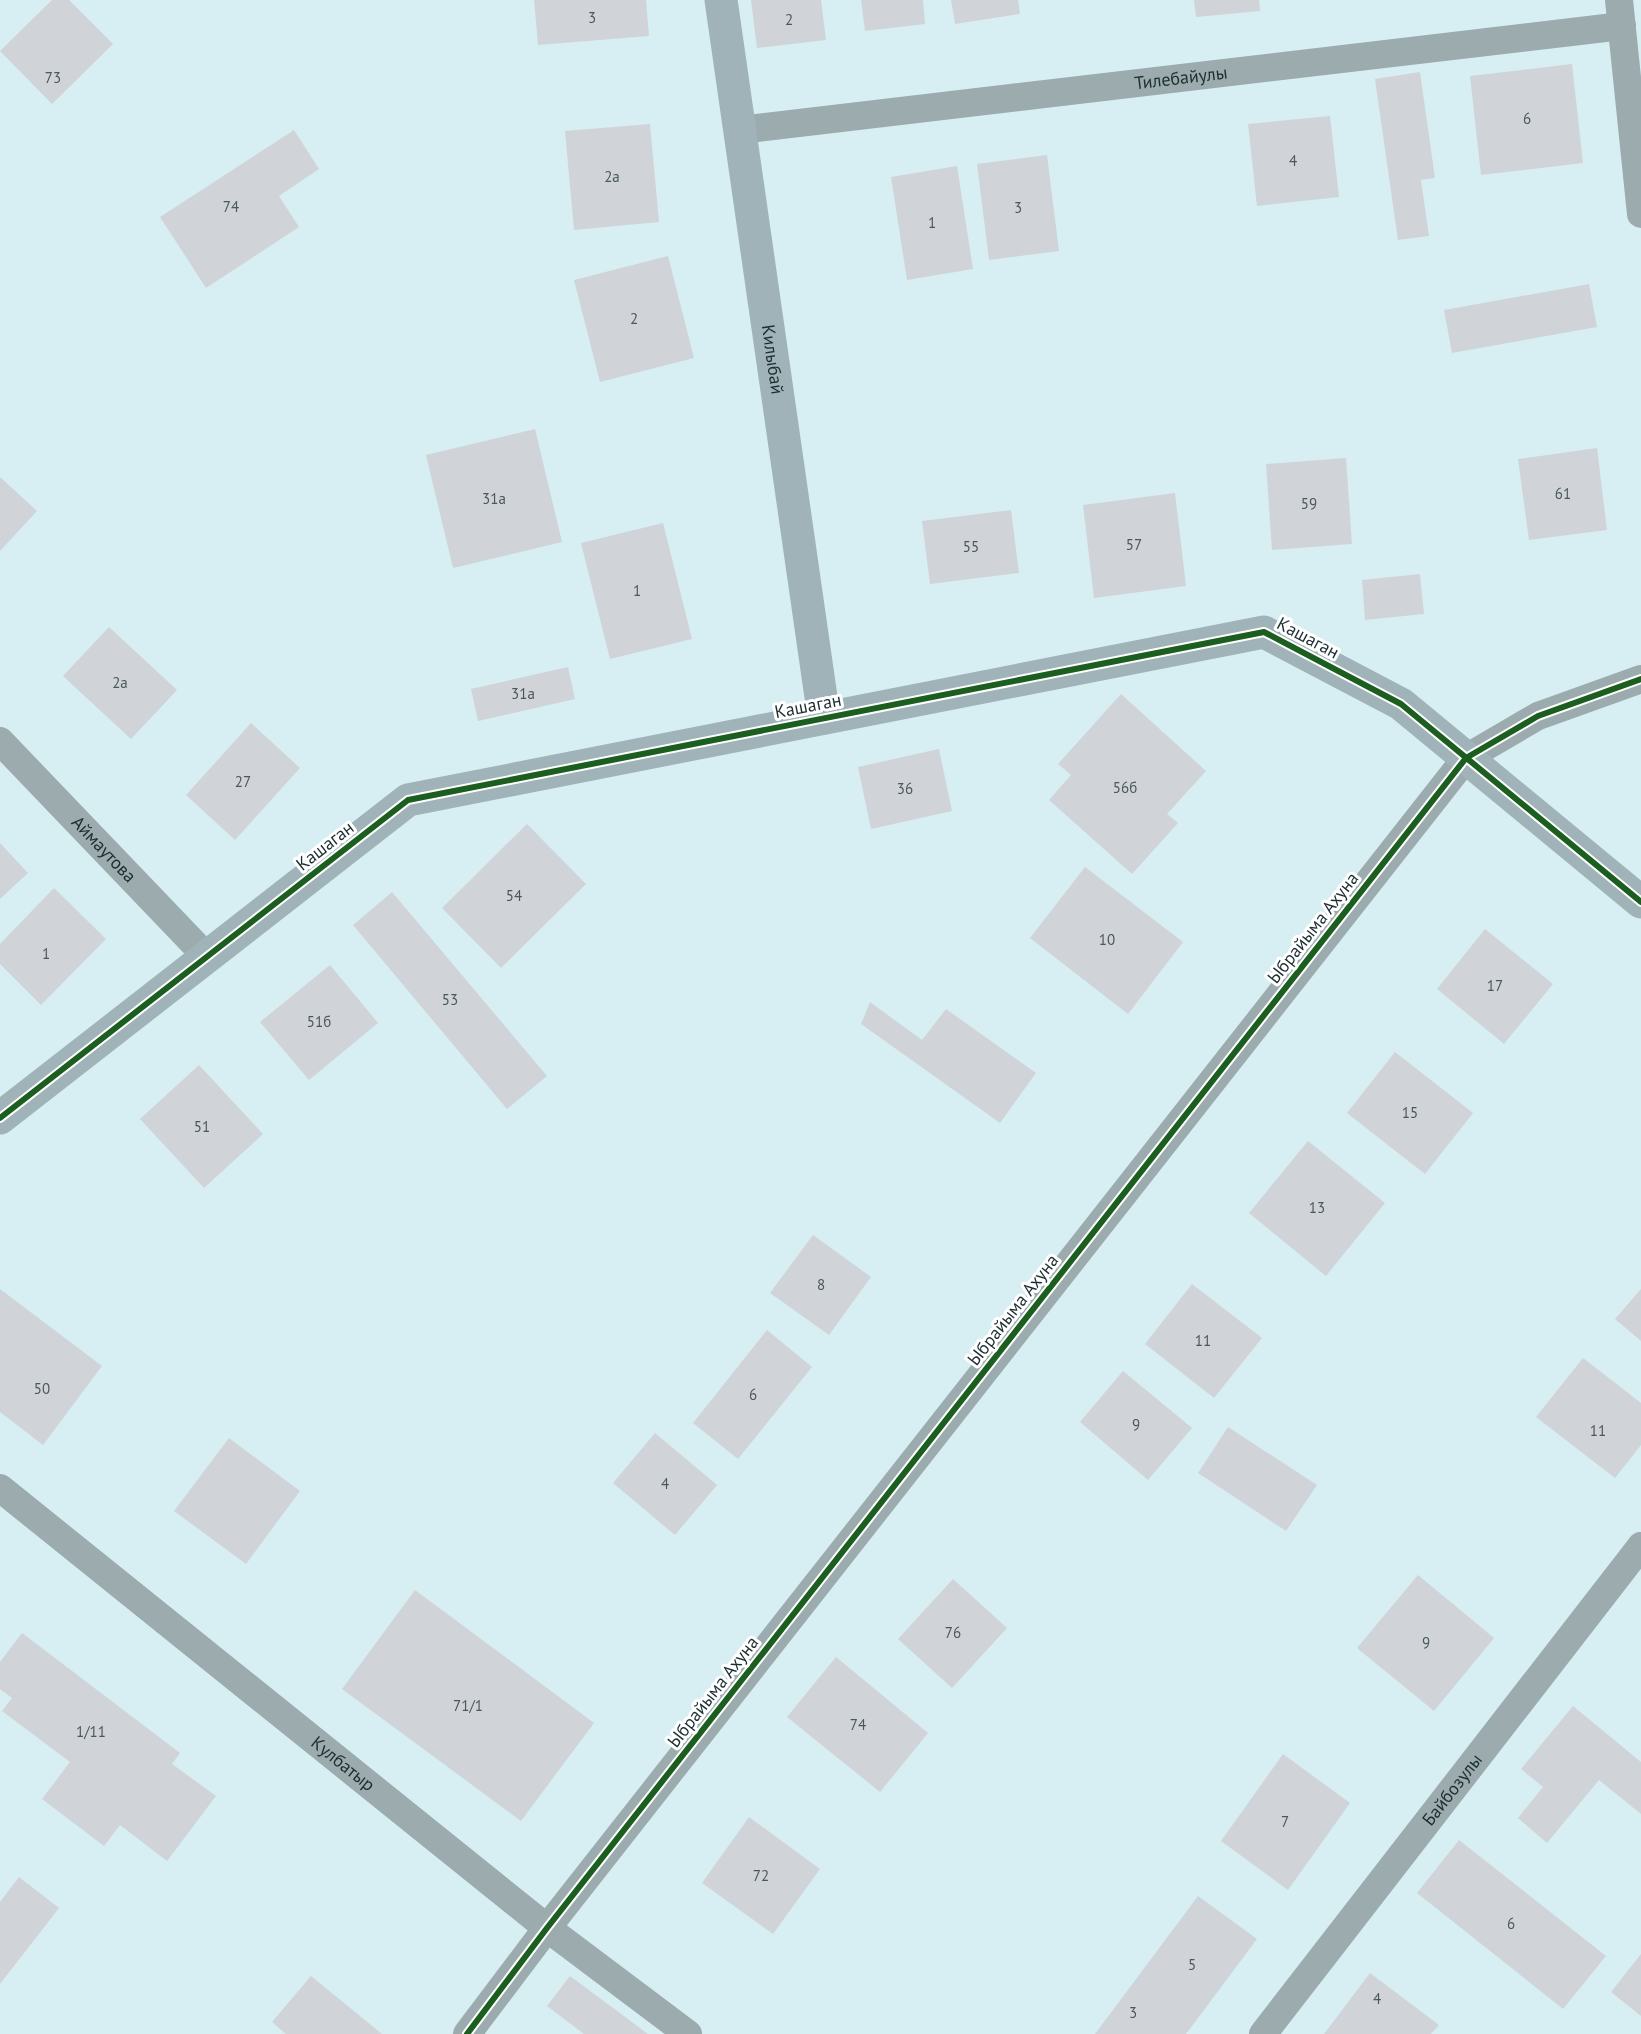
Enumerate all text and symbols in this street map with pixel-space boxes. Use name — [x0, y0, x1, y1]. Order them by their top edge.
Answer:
house number: 3 — [588, 8, 596, 27]
house number: 2 — [785, 10, 793, 29]
street label: Тилебайулы — [1133, 61, 1229, 94]
house number: 73 — [45, 68, 61, 87]
house number: 6 — [1523, 109, 1531, 128]
house number: 4 — [1289, 151, 1297, 170]
house number: 2а — [604, 167, 620, 186]
house number: 74 — [223, 197, 239, 216]
house number: 3 — [1014, 198, 1022, 217]
house number: 1 — [928, 213, 936, 232]
house number: 2 — [630, 309, 638, 328]
street label: Килыбай — [757, 323, 789, 396]
house number: 61 — [1555, 484, 1571, 503]
house number: 31а — [482, 489, 506, 508]
house number: 59 — [1301, 494, 1317, 513]
house number: 57 — [1126, 535, 1142, 554]
house number: 55 — [963, 537, 979, 556]
house number: 1 — [633, 581, 641, 600]
street label: Кашаган — [1273, 612, 1343, 664]
house number: 2а — [112, 673, 128, 692]
house number: 31а — [511, 684, 535, 703]
street label: Кашаган — [773, 688, 843, 723]
house number: 27 — [235, 772, 251, 791]
house number: 56б — [1113, 778, 1137, 797]
house number: 36 — [897, 779, 913, 798]
street label: Аймаутова — [67, 811, 141, 887]
street label: Кашаган — [291, 816, 358, 875]
street label: Ыбрайыма Ахуна — [1262, 868, 1363, 988]
house number: 54 — [506, 886, 522, 905]
house number: 10 — [1099, 930, 1115, 949]
house number: 1 — [42, 944, 50, 963]
house number: 17 — [1487, 976, 1503, 995]
house number: 53 — [442, 990, 458, 1009]
house number: 51б — [307, 1012, 331, 1031]
house number: 15 — [1402, 1103, 1418, 1122]
house number: 51 — [194, 1117, 210, 1136]
house number: 13 — [1309, 1198, 1325, 1217]
street label: Ыбрайыма Ахуна — [962, 1250, 1063, 1370]
house number: 8 — [817, 1275, 825, 1294]
house number: 11 — [1195, 1331, 1211, 1350]
house number: 50 — [34, 1379, 50, 1398]
house number: 6 — [749, 1385, 757, 1404]
house number: 9 — [1132, 1415, 1140, 1434]
house number: 11 — [1590, 1421, 1606, 1440]
house number: 4 — [661, 1474, 669, 1493]
house number: 76 — [945, 1623, 961, 1642]
street label: Ыбрайыма Ахуна — [662, 1632, 763, 1752]
house number: 9 — [1422, 1633, 1430, 1652]
house number: 71/1 — [453, 1696, 483, 1715]
house number: 74 — [850, 1715, 866, 1734]
house number: 1/11 — [76, 1722, 106, 1741]
street label: Кулбатыр — [307, 1731, 380, 1796]
street label: Байбозулы — [1417, 1749, 1487, 1830]
house number: 7 — [1281, 1812, 1289, 1831]
house number: 72 — [753, 1866, 769, 1885]
house number: 6 — [1507, 1914, 1515, 1933]
house number: 5 — [1188, 1955, 1196, 1974]
house number: 4 — [1373, 1989, 1381, 2008]
house number: 3 — [1129, 2003, 1137, 2022]

